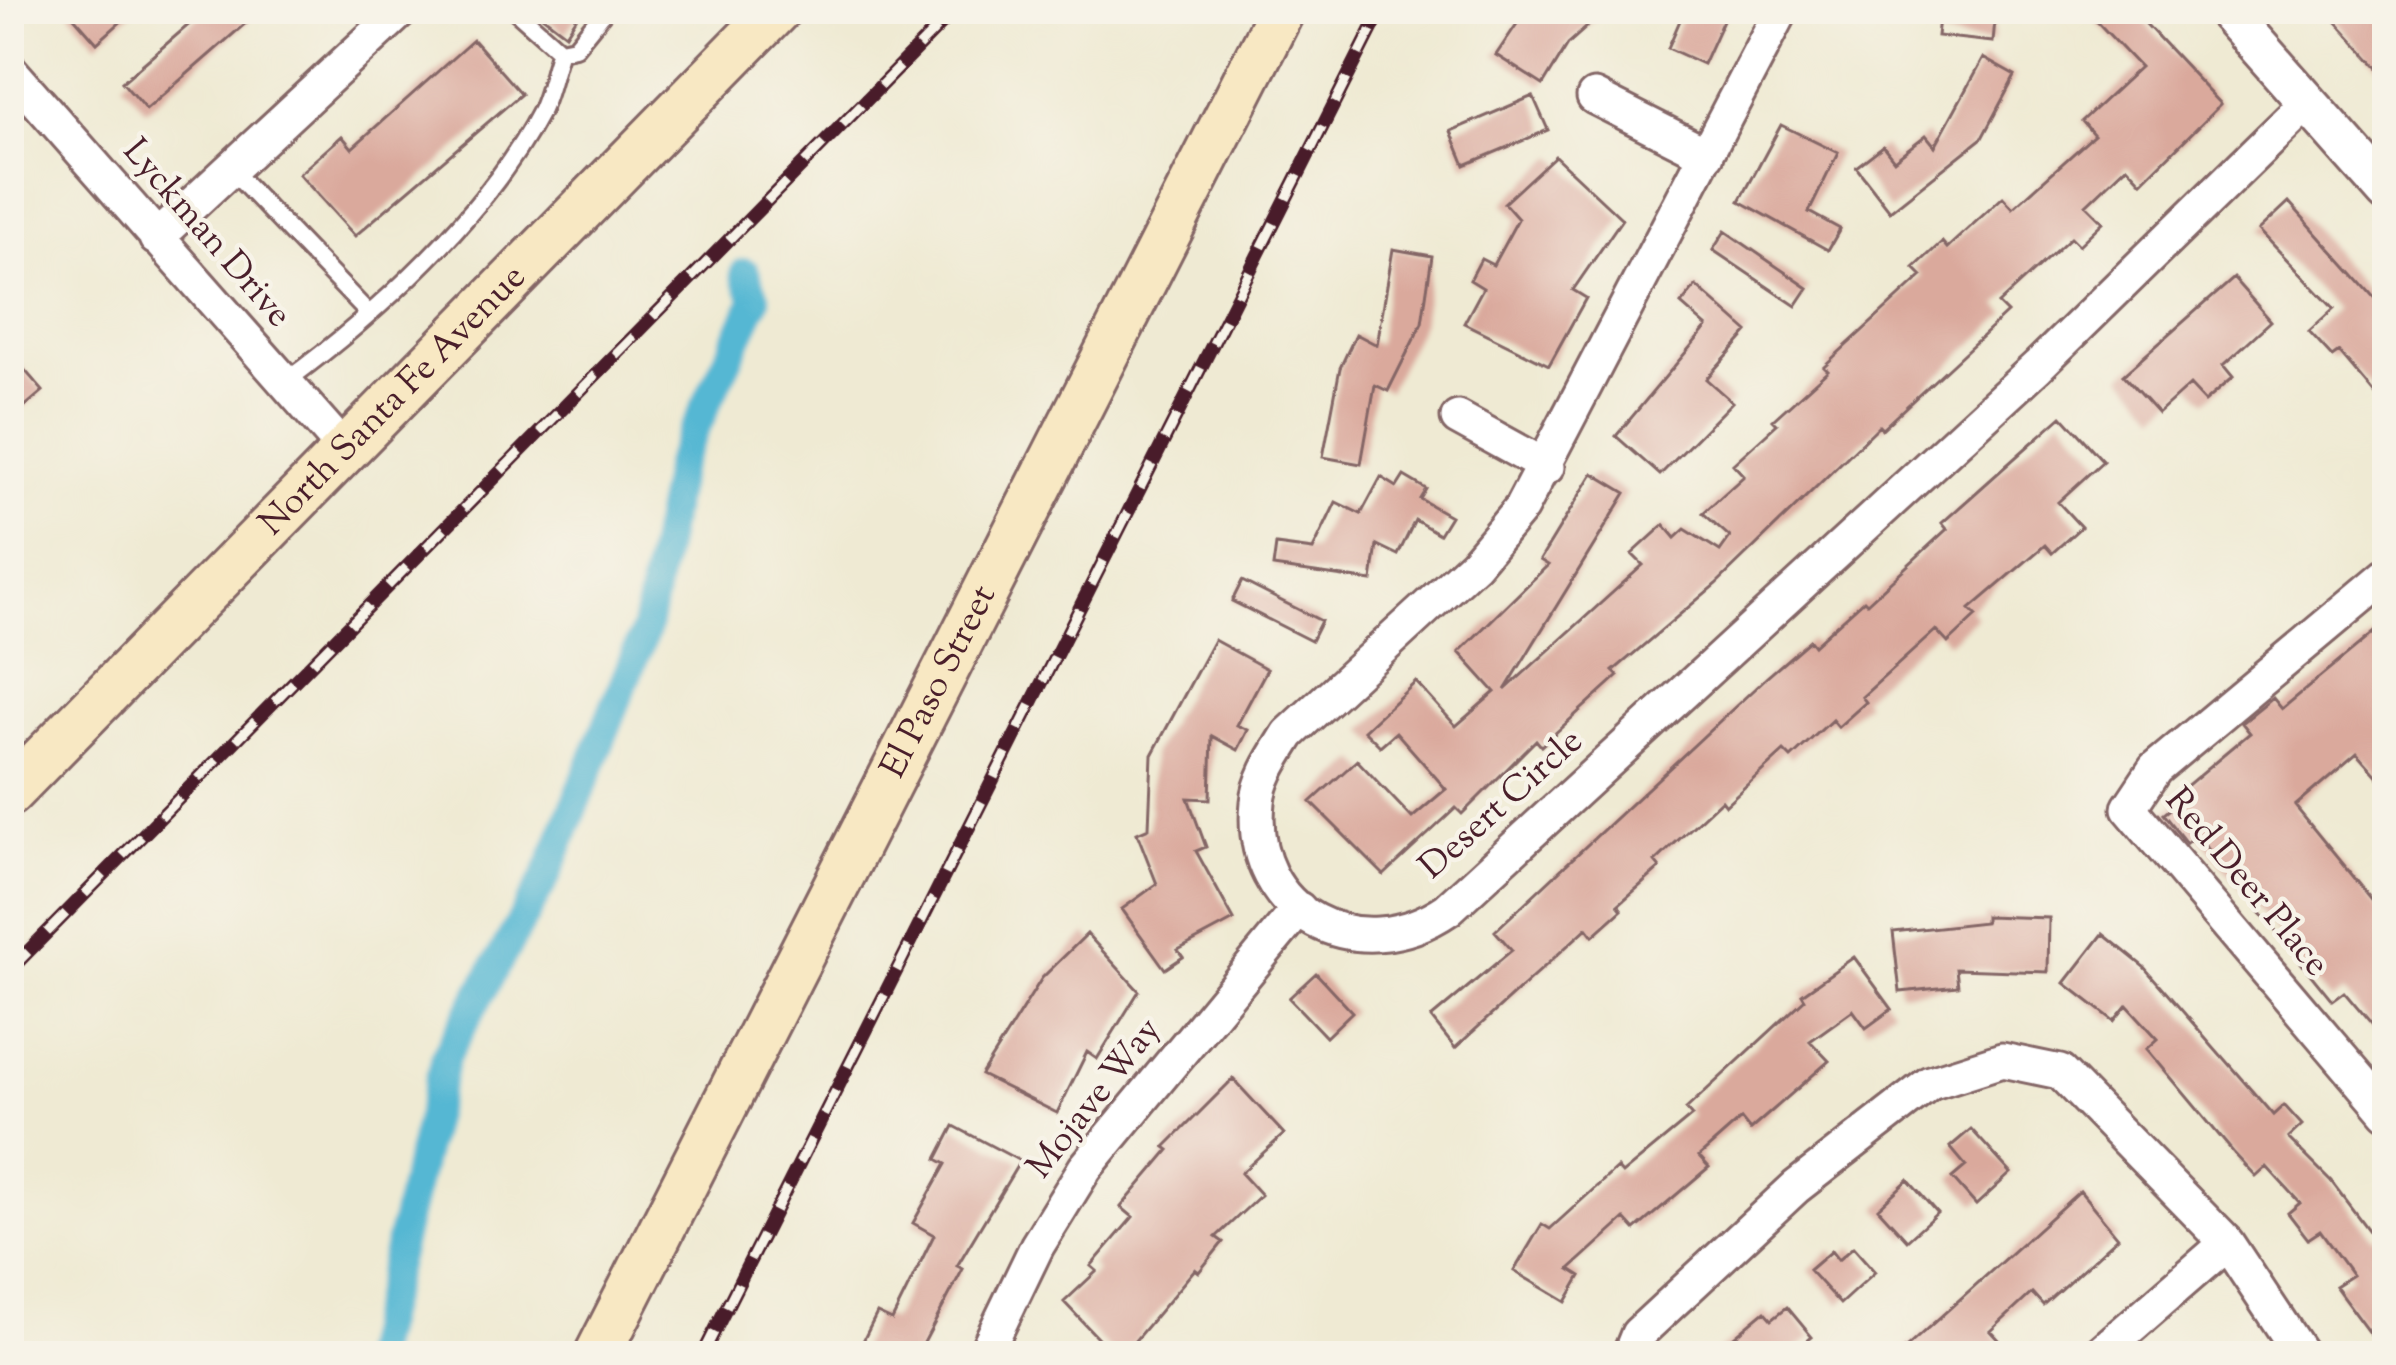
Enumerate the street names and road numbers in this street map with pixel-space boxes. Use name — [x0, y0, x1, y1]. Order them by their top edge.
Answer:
street label: Lyckman Drive — [109, 128, 303, 340]
street label: North Santa Fe Avenue — [248, 254, 539, 549]
street label: El Paso Street — [869, 577, 1011, 788]
street label: Desert Circle — [1409, 717, 1595, 893]
street label: Red Deer Place — [2151, 777, 2341, 989]
street label: Mojave Way — [1015, 1007, 1175, 1191]

